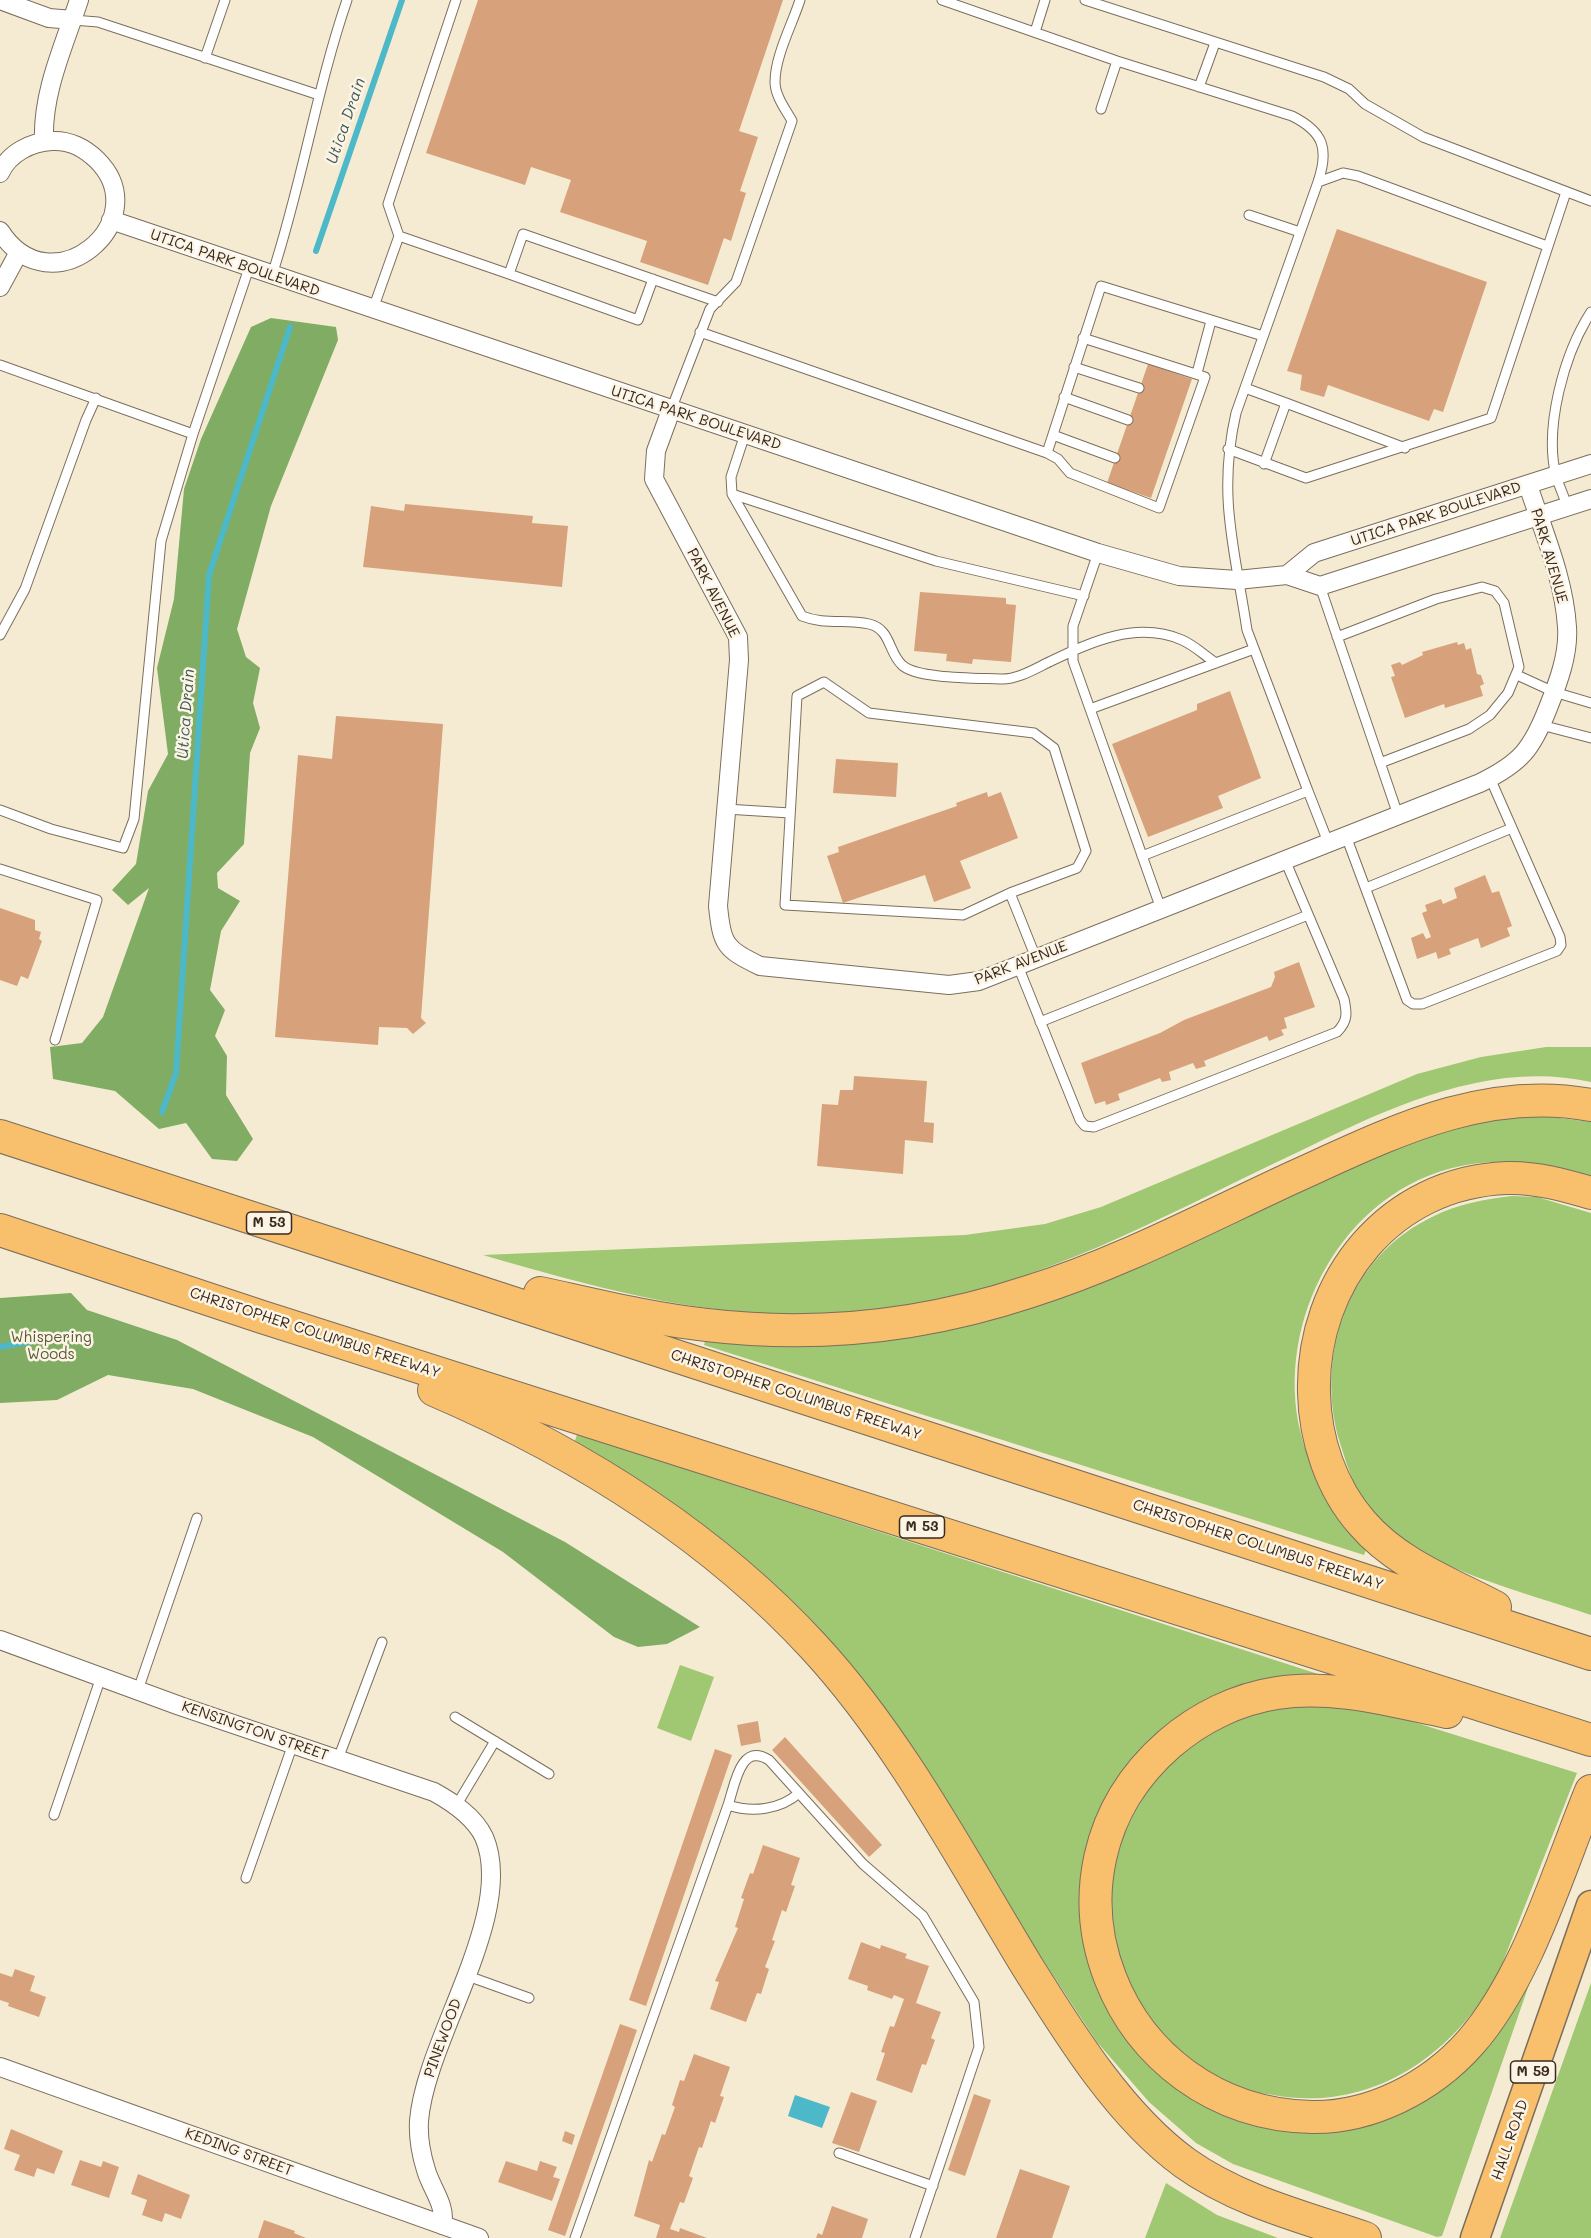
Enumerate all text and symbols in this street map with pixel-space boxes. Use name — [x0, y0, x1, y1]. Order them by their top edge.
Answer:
water label: Utica Drain — [322, 75, 370, 167]
street label: UTICA PARK BOULEVARD — [148, 226, 322, 300]
street label: UTICA PARK BOULEVARD — [609, 382, 783, 454]
street label: UTICA PARK BOULEVARD — [1349, 478, 1523, 550]
street label: PARK AVENUE — [1527, 506, 1571, 606]
street label: PARK AVENUE — [683, 545, 743, 641]
water label: Utica Drain — [173, 669, 199, 759]
street label: PARK AVENUE — [972, 937, 1070, 989]
road number: M 53 — [246, 1212, 292, 1234]
street label: CHRISTOPHER COLUMBUS FREEWAY — [187, 1284, 443, 1382]
park label: Whispering Woods — [10, 1328, 92, 1363]
street label: CHRISTOPHER COLUMBUS FREEWAY — [668, 1346, 924, 1444]
street label: CHRISTOPHER COLUMBUS FREEWAY — [1130, 1496, 1386, 1594]
road number: M 53 — [900, 1516, 944, 1538]
street label: KENSINGTON STREET — [179, 1697, 331, 1765]
street label: PINEWOOD — [420, 1996, 466, 2080]
road number: M 59 — [1510, 2061, 1556, 2083]
street label: HALL ROAD — [1488, 2097, 1532, 2183]
street label: KEDING STREET — [183, 2124, 295, 2180]

